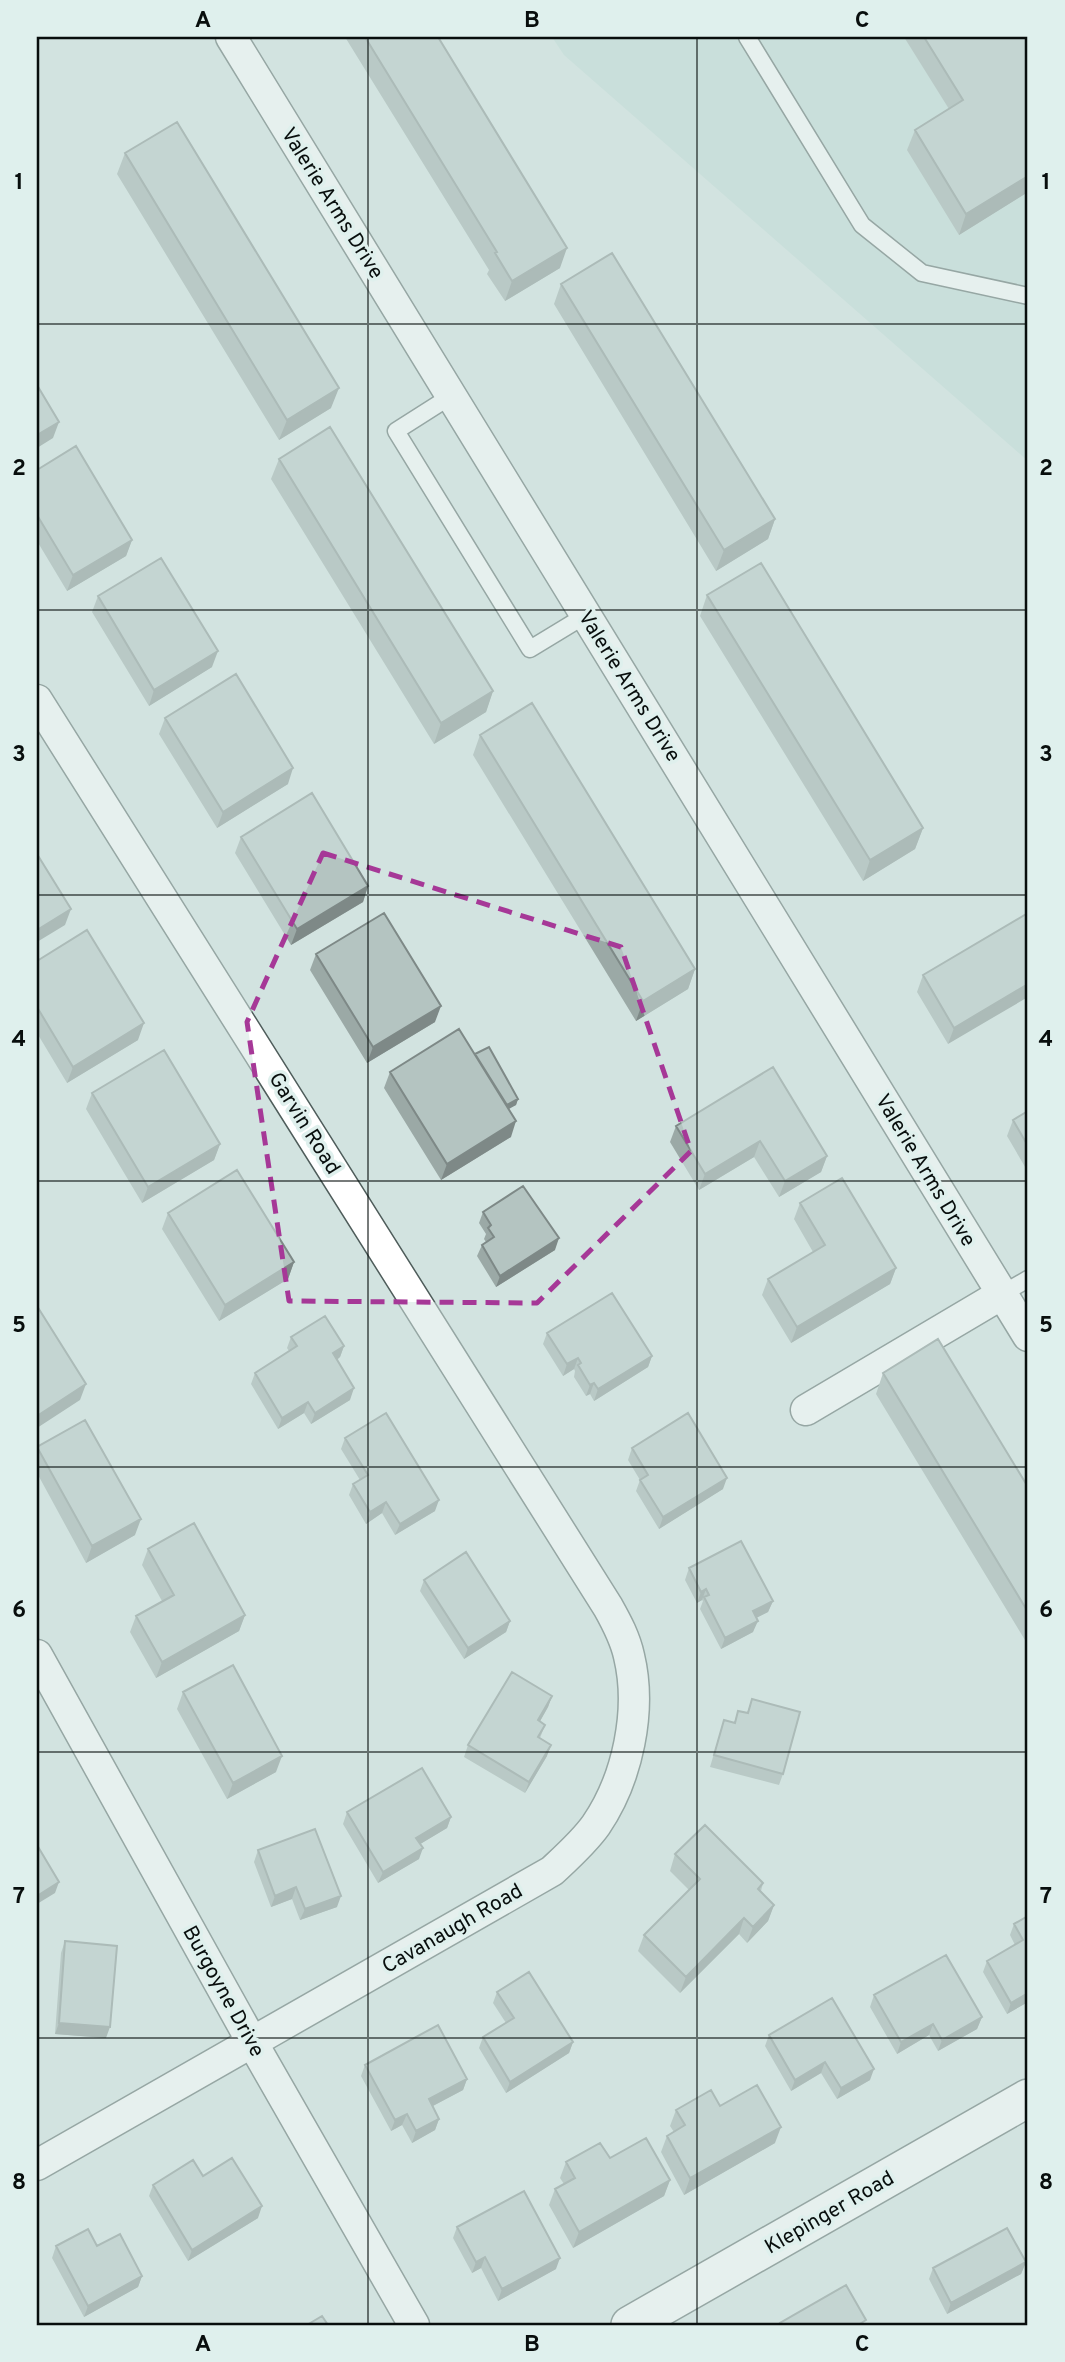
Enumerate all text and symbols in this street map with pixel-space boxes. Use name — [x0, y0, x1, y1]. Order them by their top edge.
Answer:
text: A — [195, 7, 211, 36]
text: B — [524, 7, 540, 36]
text: C — [855, 7, 869, 36]
street label: Valerie Arms Drive — [274, 123, 389, 285]
text: 1 — [14, 169, 24, 198]
text: 1 — [1041, 169, 1051, 198]
text: 2 — [12, 455, 26, 484]
text: 2 — [1039, 455, 1053, 484]
street label: Valerie Arms Drive — [571, 606, 686, 768]
text: 3 — [12, 741, 26, 770]
text: 3 — [1039, 741, 1053, 770]
text: 4 — [12, 1026, 26, 1055]
text: 4 — [1039, 1026, 1053, 1055]
street label: Garvin Road — [262, 1068, 346, 1180]
street label: Valerie Arms Drive — [868, 1089, 981, 1252]
text: 5 — [12, 1312, 26, 1341]
text: 5 — [1039, 1312, 1053, 1341]
text: 6 — [12, 1597, 26, 1626]
text: 6 — [1039, 1597, 1053, 1626]
street label: Cavanaugh Road — [378, 1878, 528, 1981]
text: 7 — [13, 1883, 25, 1912]
text: 7 — [1040, 1883, 1052, 1912]
street label: Burgoyne Drive — [175, 1921, 270, 2062]
street label: Klepinger Road — [760, 2165, 899, 2261]
text: 8 — [12, 2169, 26, 2198]
text: 8 — [1039, 2169, 1053, 2198]
text: A — [195, 2331, 211, 2360]
text: B — [524, 2331, 540, 2360]
text: C — [855, 2331, 869, 2360]

